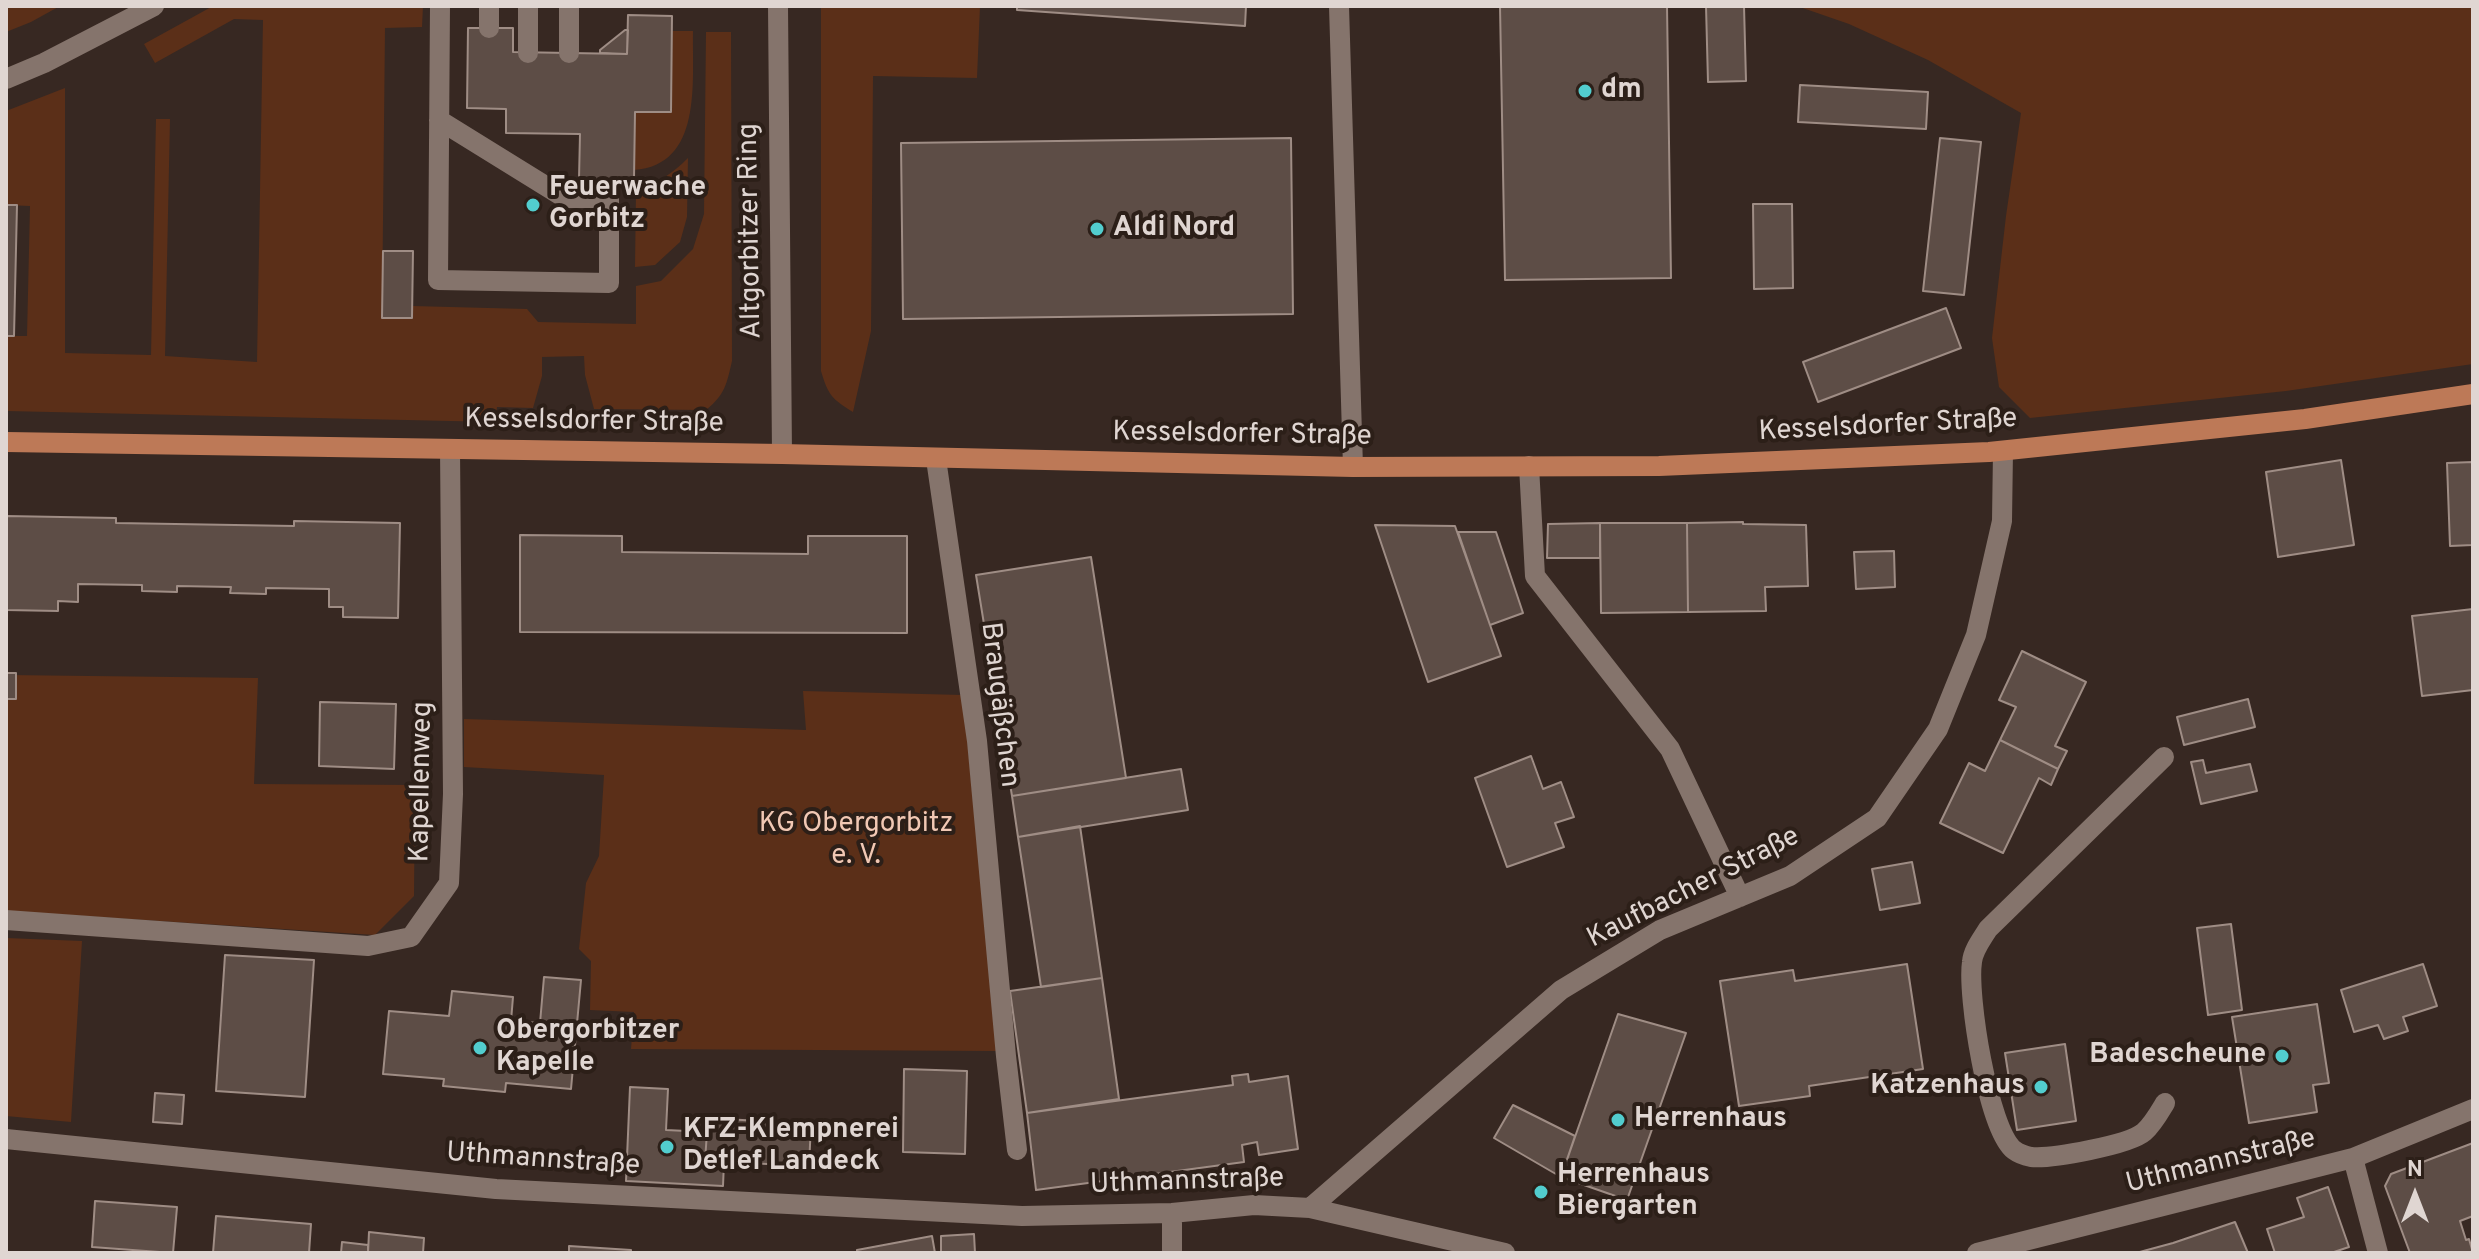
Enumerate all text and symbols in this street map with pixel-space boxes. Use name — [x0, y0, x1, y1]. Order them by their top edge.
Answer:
place label: dm — [1601, 74, 1642, 108]
marker: dm — [1576, 82, 1594, 100]
street label: Altgorbitzer Ring — [733, 123, 771, 339]
place label: Feuerwache Gorbitz — [549, 172, 706, 238]
marker: Feuerwache Gorbitz — [524, 196, 542, 214]
place label: Aldi Nord — [1113, 212, 1235, 246]
marker: Aldi Nord — [1088, 220, 1106, 238]
street label: Kesselsdorfer Straße — [1758, 403, 2018, 451]
street label: Kesselsdorfer Straße — [464, 404, 724, 442]
street label: Kesselsdorfer Straße — [1112, 417, 1372, 455]
street label: Braugäßchen — [971, 620, 1025, 790]
street label: Kapellenweg — [405, 701, 441, 863]
park label: KG Obergorbitz e. V. — [759, 808, 953, 874]
street label: Kaufbacher Straße — [1582, 821, 1806, 957]
place label: Obergorbitzer Kapelle — [496, 1015, 679, 1081]
marker: Obergorbitzer Kapelle — [471, 1039, 489, 1057]
place label: Badescheune — [2089, 1039, 2266, 1073]
marker: Badescheune — [2273, 1047, 2291, 1065]
place label: Katzenhaus — [1870, 1070, 2025, 1104]
marker: Katzenhaus — [2032, 1078, 2050, 1096]
place label: Herrenhaus — [1634, 1103, 1787, 1137]
marker: Herrenhaus — [1609, 1111, 1627, 1129]
place label: KFZ-Klempnerei Detlef Landeck — [683, 1114, 899, 1180]
street label: Uthmannstraße — [2123, 1123, 2319, 1203]
street label: Uthmannstraße — [445, 1137, 641, 1185]
marker: KFZ-Klempnerei Detlef Landeck — [658, 1138, 676, 1156]
north arrow — [2375, 1155, 2455, 1235]
text: N — [2407, 1157, 2423, 1184]
place label: Herrenhaus Biergarten — [1557, 1159, 1710, 1225]
street label: Uthmannstraße — [1089, 1163, 1285, 1203]
marker: Herrenhaus Biergarten — [1532, 1183, 1550, 1201]

